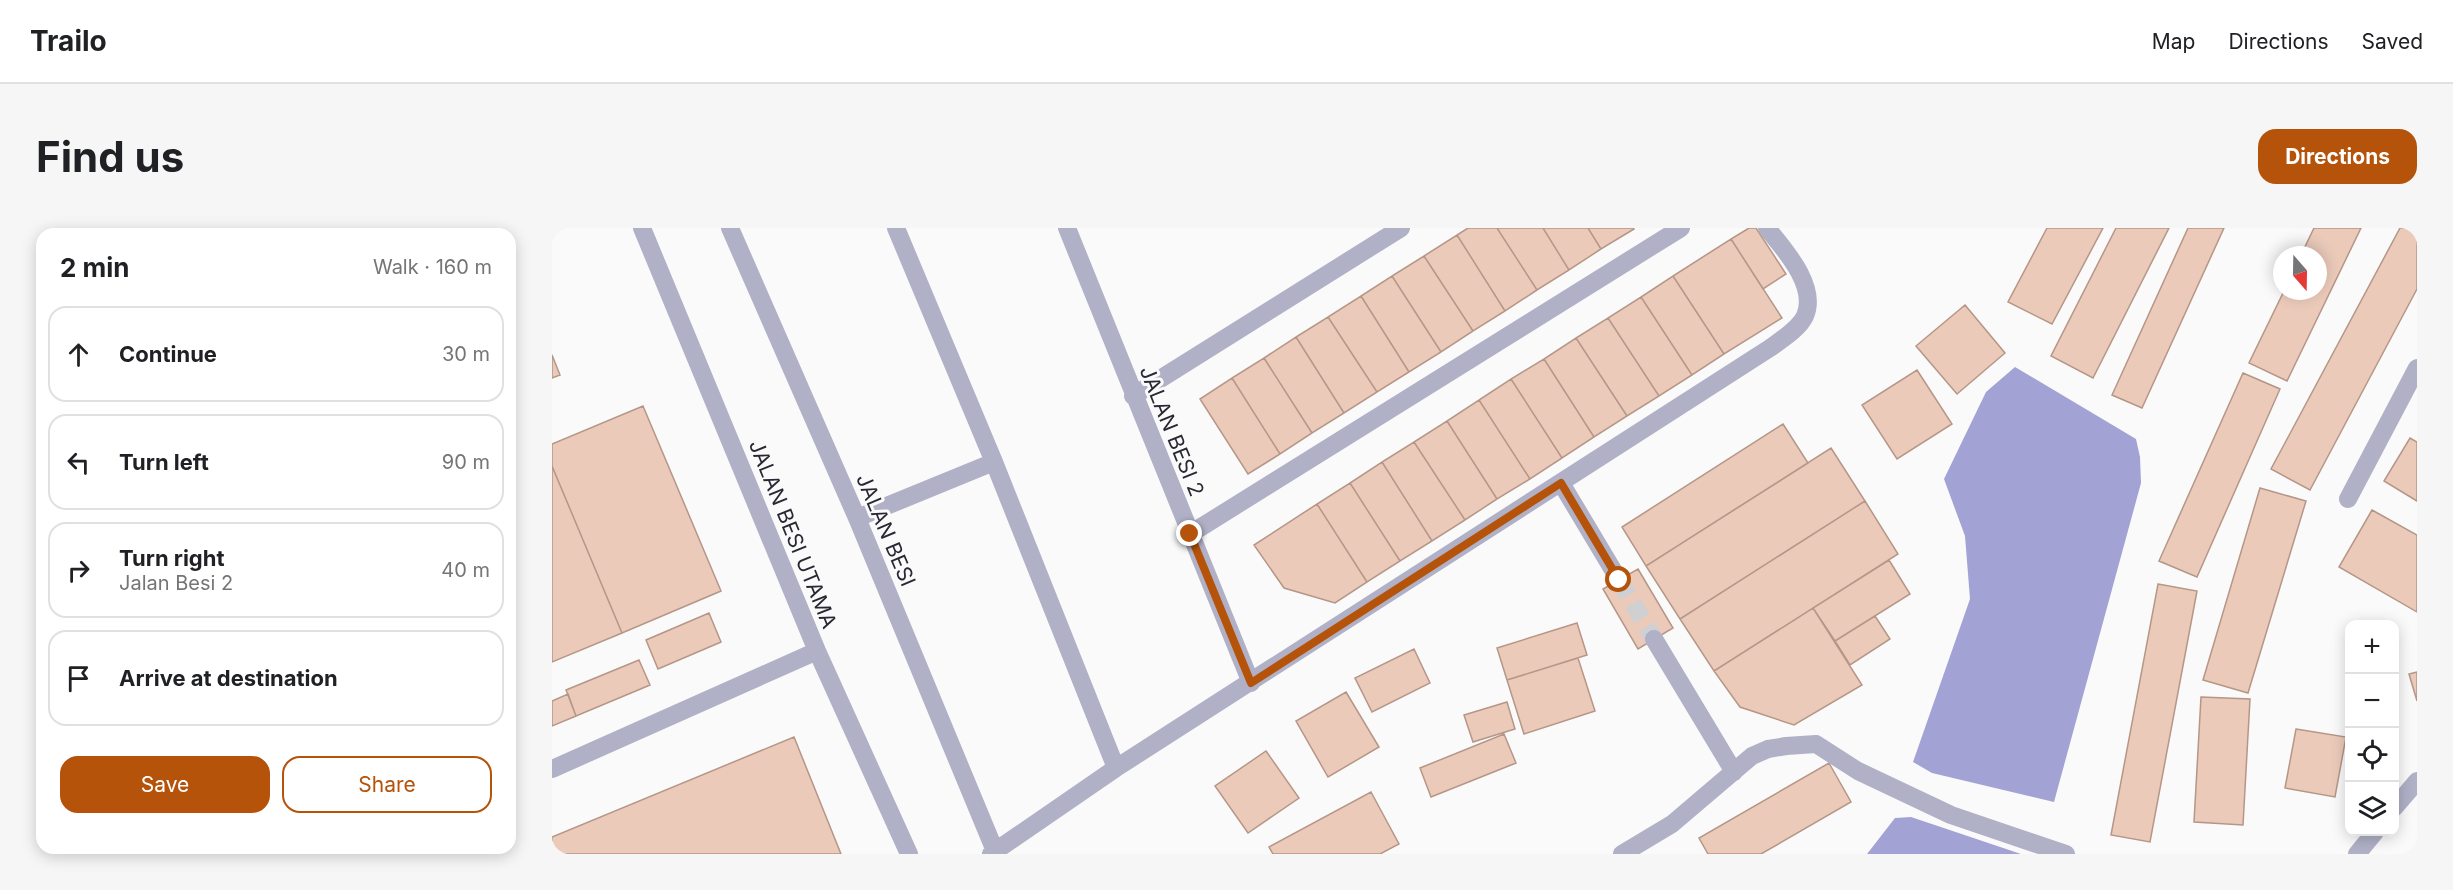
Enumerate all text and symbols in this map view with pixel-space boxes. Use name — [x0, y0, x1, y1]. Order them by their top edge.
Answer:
text: Trailo — [30, 24, 107, 58]
text: Map — [2152, 29, 2195, 54]
text: Directions — [2228, 29, 2329, 54]
text: Saved — [2362, 29, 2423, 54]
button: Directions — [2258, 129, 2417, 184]
text: Find us — [36, 131, 184, 182]
north arrow — [2273, 246, 2327, 300]
text: 2 min — [60, 252, 130, 283]
text: Walk · 160 m — [373, 255, 492, 279]
icon: ahead — [62, 338, 95, 371]
text: Continue — [119, 341, 217, 367]
text: 30 m — [442, 342, 490, 366]
street label: JALAN BESI 2 — [1134, 362, 1210, 500]
street label: JALAN BESI UTAMA — [744, 436, 842, 632]
icon: left — [62, 446, 95, 479]
text: Turn left — [119, 449, 209, 475]
text: 90 m — [442, 450, 490, 474]
street label: JALAN BESI — [851, 470, 921, 590]
route end — [1176, 520, 1202, 546]
text: Turn right — [119, 545, 225, 571]
icon: right — [62, 554, 95, 587]
text: 40 m — [441, 558, 490, 582]
route start — [1605, 566, 1631, 592]
text: Jalan Besi 2 — [119, 571, 233, 595]
map controls — [2345, 620, 2399, 836]
button: + — [2345, 620, 2399, 674]
icon: arrive — [62, 662, 95, 695]
text: Arrive at destination — [119, 665, 338, 691]
button: − — [2345, 674, 2399, 728]
button: locate — [2345, 728, 2399, 782]
button: Save — [60, 756, 270, 813]
button: Share — [282, 756, 492, 813]
button: layers — [2345, 782, 2399, 836]

